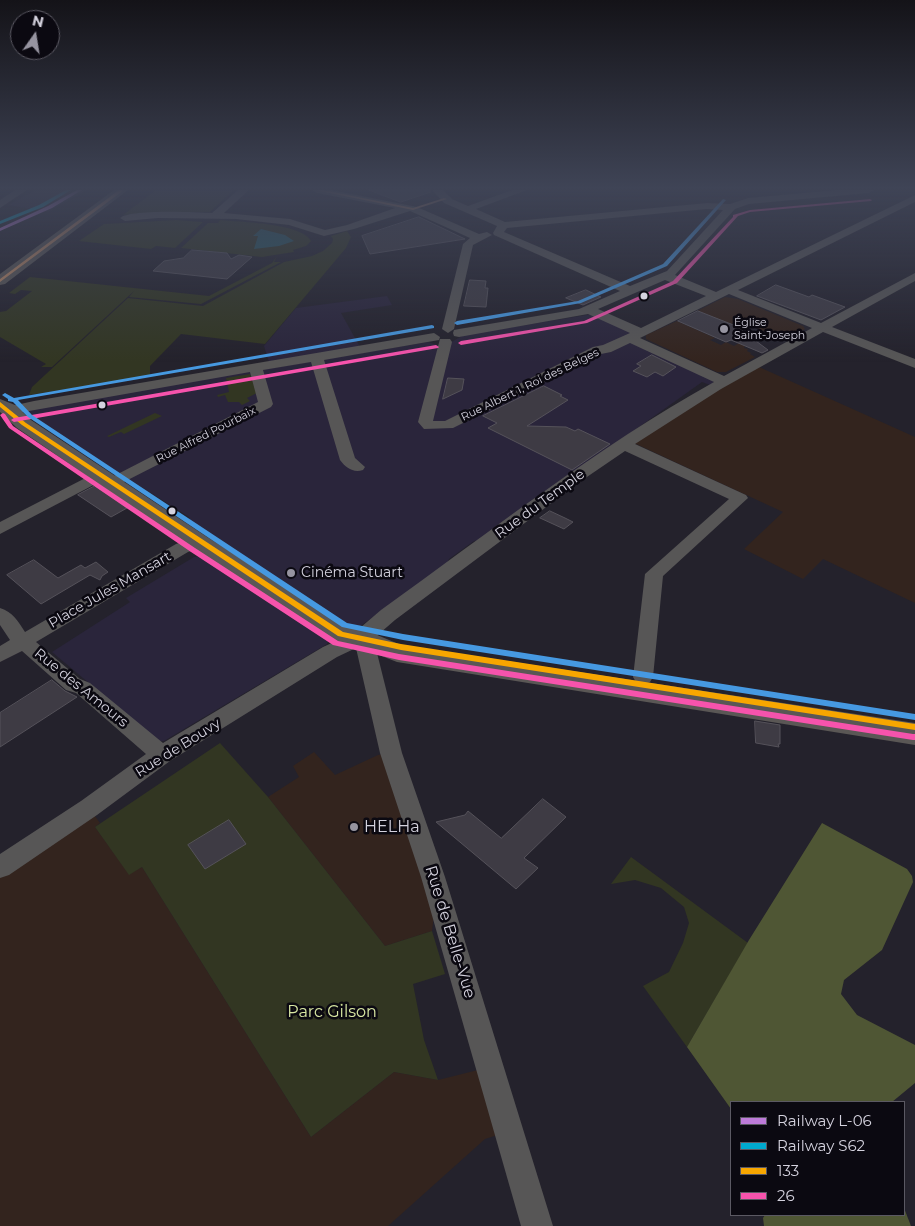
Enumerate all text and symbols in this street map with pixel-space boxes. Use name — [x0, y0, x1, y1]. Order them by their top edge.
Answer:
north arrow — [10, 10, 60, 60]
text: N — [31, 11, 46, 31]
unlabelled marker — [639, 291, 649, 301]
place label: Église Saint-Joseph — [734, 316, 805, 342]
marker: Église Saint-Joseph — [718, 323, 730, 335]
street label: Rue Albert 1, Roi des Belges — [459, 346, 601, 424]
unlabelled marker — [97, 400, 107, 410]
street label: Rue Alfred Pourbaix — [154, 404, 258, 466]
street label: Rue du Temple — [492, 466, 588, 542]
unlabelled marker — [167, 506, 177, 516]
street label: Place Jules Mansart — [46, 548, 174, 632]
place label: Cinéma Stuart — [301, 565, 403, 581]
marker: Cinéma Stuart — [285, 567, 297, 579]
street label: Rue des Amours — [31, 645, 131, 731]
street label: Rue de Bouvy — [132, 715, 224, 781]
place label: HELHa — [364, 817, 420, 837]
marker: HELHa — [348, 821, 360, 833]
street label: Rue de Belle-Vue — [421, 863, 479, 1001]
park label: Parc Gilson — [287, 1002, 377, 1022]
legend — [730, 1101, 905, 1216]
text: Railway L-06 — [777, 1111, 872, 1130]
text: Railway S62 — [777, 1136, 865, 1155]
text: 133 — [777, 1161, 799, 1180]
text: 26 — [777, 1186, 795, 1205]

